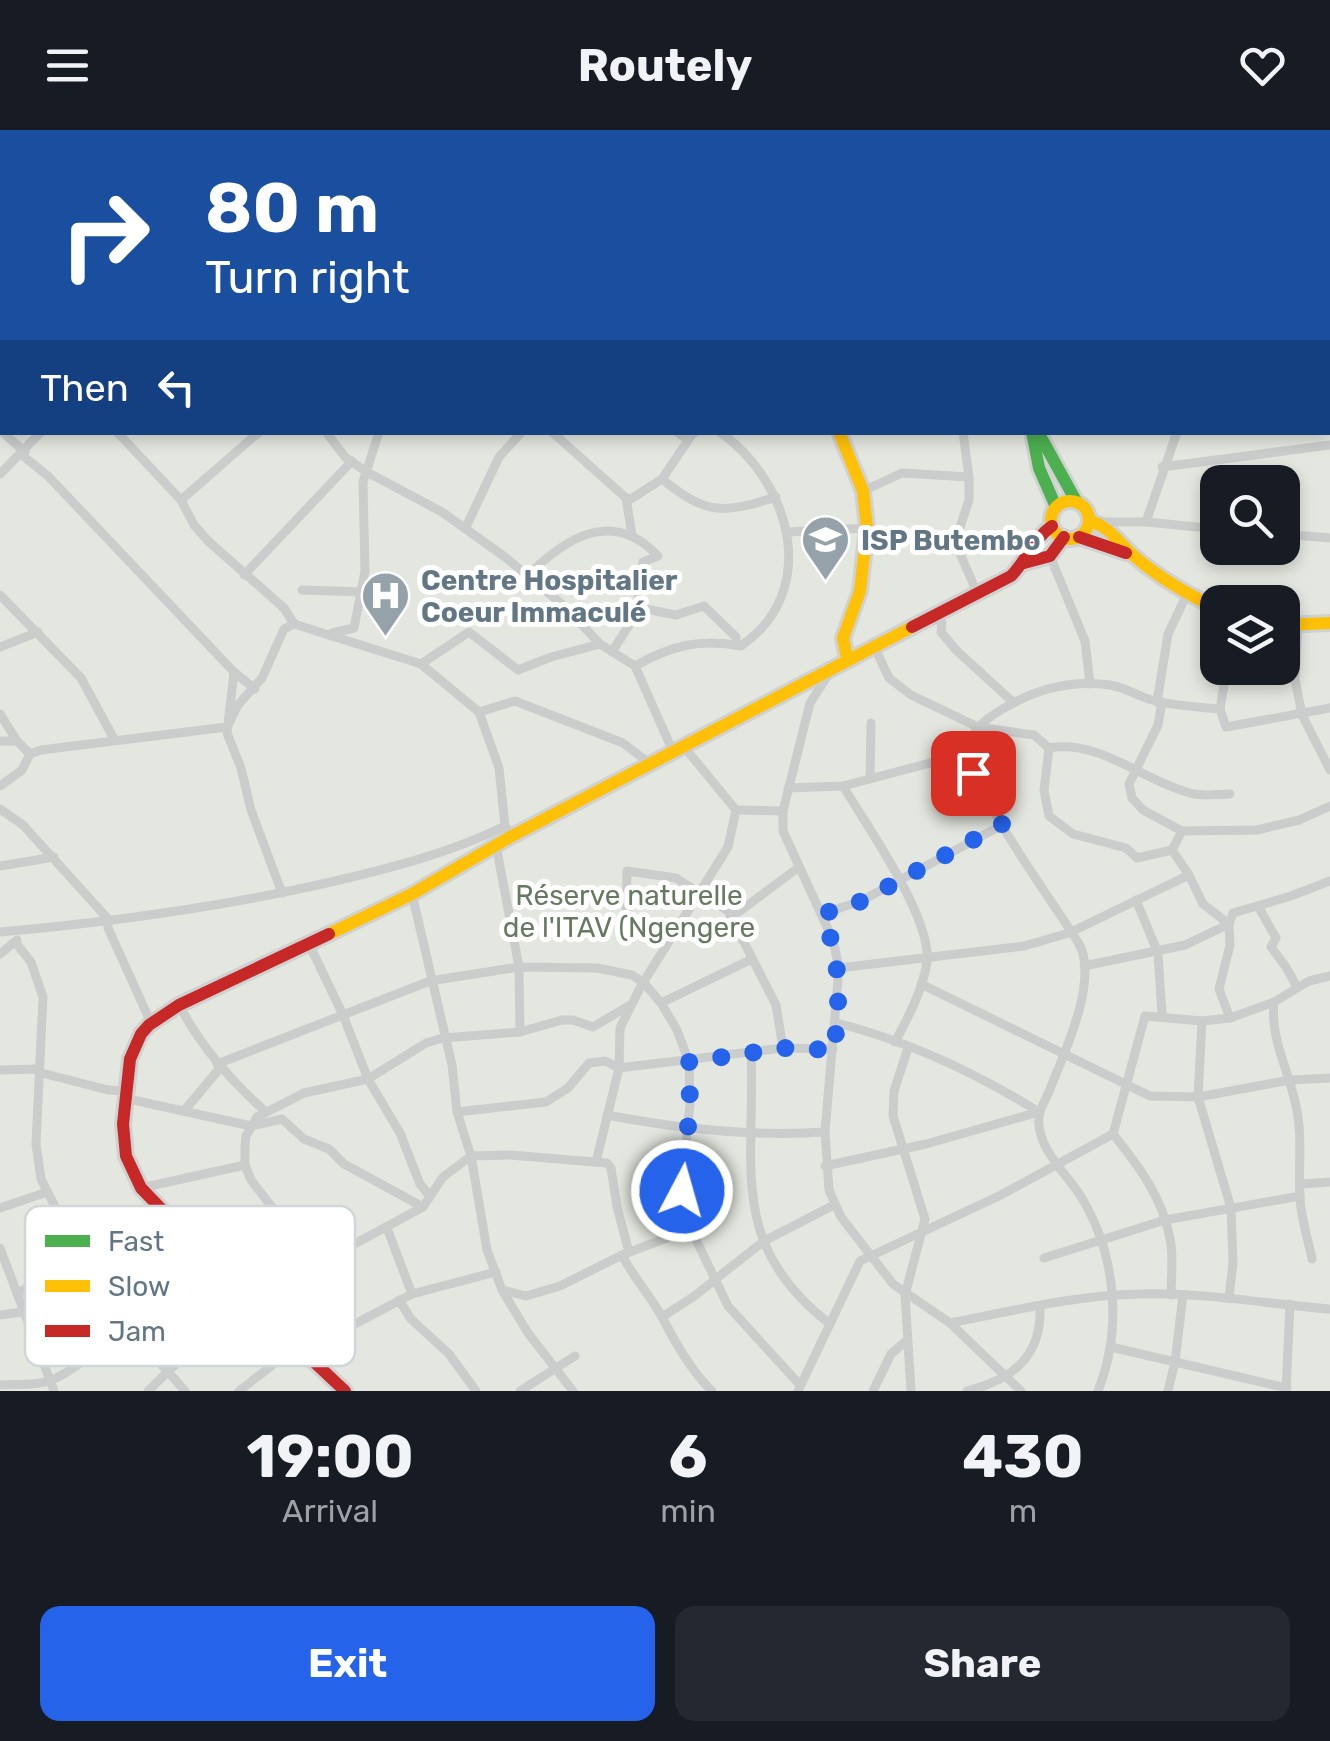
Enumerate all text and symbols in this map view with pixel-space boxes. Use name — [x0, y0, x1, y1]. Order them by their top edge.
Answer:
icon: menu — [40, 38, 95, 93]
icon: heart — [1235, 38, 1290, 93]
text: Routely — [578, 39, 752, 92]
text: 80 m — [205, 167, 379, 250]
icon: right — [40, 170, 170, 300]
text: Turn right — [205, 251, 409, 304]
icon: left — [149, 360, 204, 415]
text: Then — [40, 365, 129, 411]
map controls — [1200, 465, 1300, 685]
button: search — [1200, 465, 1300, 565]
school or university icon: ISP Butembo — [800, 514, 852, 582]
place label: ISP Butembo — [861, 524, 1041, 557]
place label: Centre Hospitalier Coeur Immaculé — [421, 564, 678, 629]
hospital icon: Centre Hospitalier Coeur Immaculé — [360, 570, 412, 638]
button: layers — [1200, 585, 1300, 685]
pin — [931, 731, 1016, 816]
icon: arrive — [946, 746, 1001, 801]
park label: Réserve naturelle de l'ITAV (Ngengere — [503, 879, 755, 944]
position arrow — [630, 1139, 734, 1243]
legend — [25, 1206, 355, 1366]
text: Fast — [108, 1225, 164, 1258]
text: Slow — [108, 1270, 170, 1303]
text: Jam — [108, 1315, 166, 1348]
text: 19:00 — [246, 1421, 414, 1492]
text: 6 — [668, 1421, 708, 1492]
text: 430 — [962, 1421, 1084, 1492]
text: Arrival — [282, 1492, 378, 1530]
text: min — [660, 1492, 716, 1530]
text: m — [1009, 1492, 1037, 1530]
button: Exit — [40, 1606, 655, 1721]
button: Share — [675, 1606, 1290, 1721]

